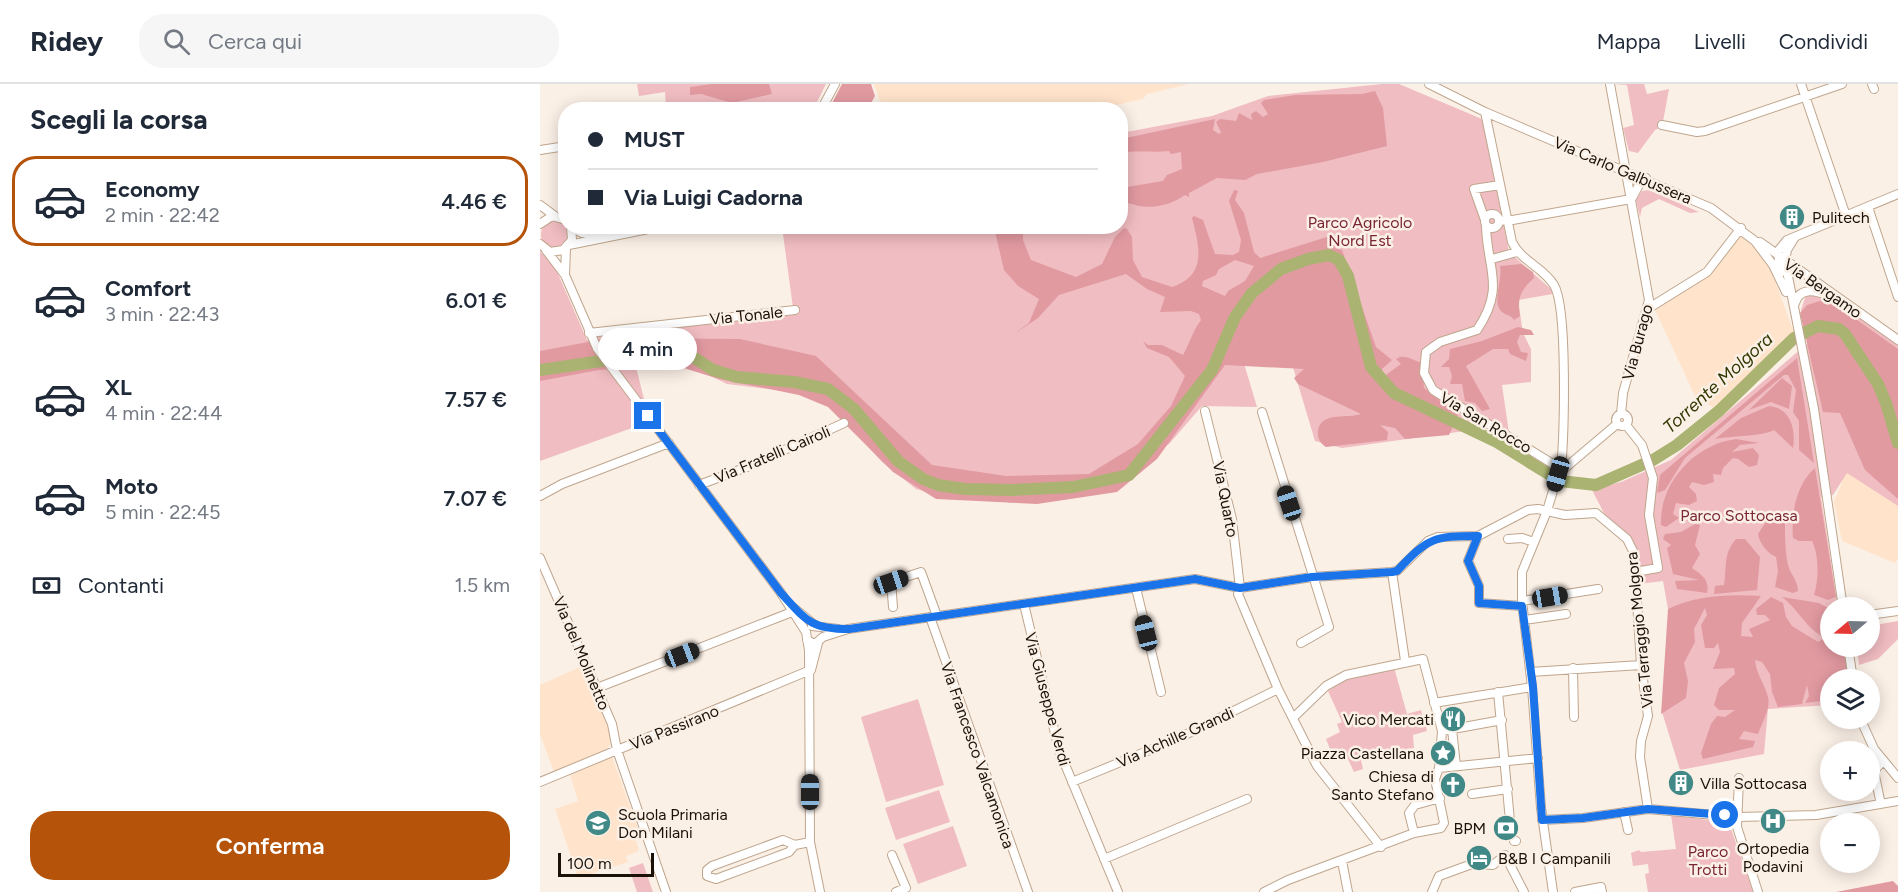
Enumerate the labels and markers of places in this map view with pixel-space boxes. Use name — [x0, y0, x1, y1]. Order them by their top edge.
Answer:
building icon: Pulitech — [1777, 202, 1807, 232]
place label: Pulitech — [1812, 208, 1870, 227]
restaurant icon: Vico Mercati — [1438, 704, 1468, 734]
place label: Vico Mercati — [1343, 710, 1434, 729]
place icon: Piazza Castellana — [1428, 738, 1458, 768]
place label: Piazza Castellana — [1301, 744, 1424, 763]
place label: Chiesa di Santo Stefano — [1331, 767, 1434, 804]
building icon: Villa Sottocasa — [1666, 768, 1696, 798]
church icon: Chiesa di Santo Stefano — [1438, 770, 1468, 800]
place label: Villa Sottocasa — [1700, 774, 1807, 793]
place label: Scuola Primaria Don Milani — [618, 805, 728, 842]
hospital icon: Ortopedia Podavini — [1758, 806, 1788, 836]
school or university icon: Scuola Primaria Don Milani — [583, 808, 613, 838]
bank icon: BPM — [1491, 813, 1521, 843]
place label: BPM — [1453, 819, 1486, 838]
place label: Ortopedia Podavini — [1737, 839, 1809, 876]
hotel icon: B&B I Campanili — [1464, 843, 1494, 873]
place label: B&B I Campanili — [1498, 849, 1611, 868]

